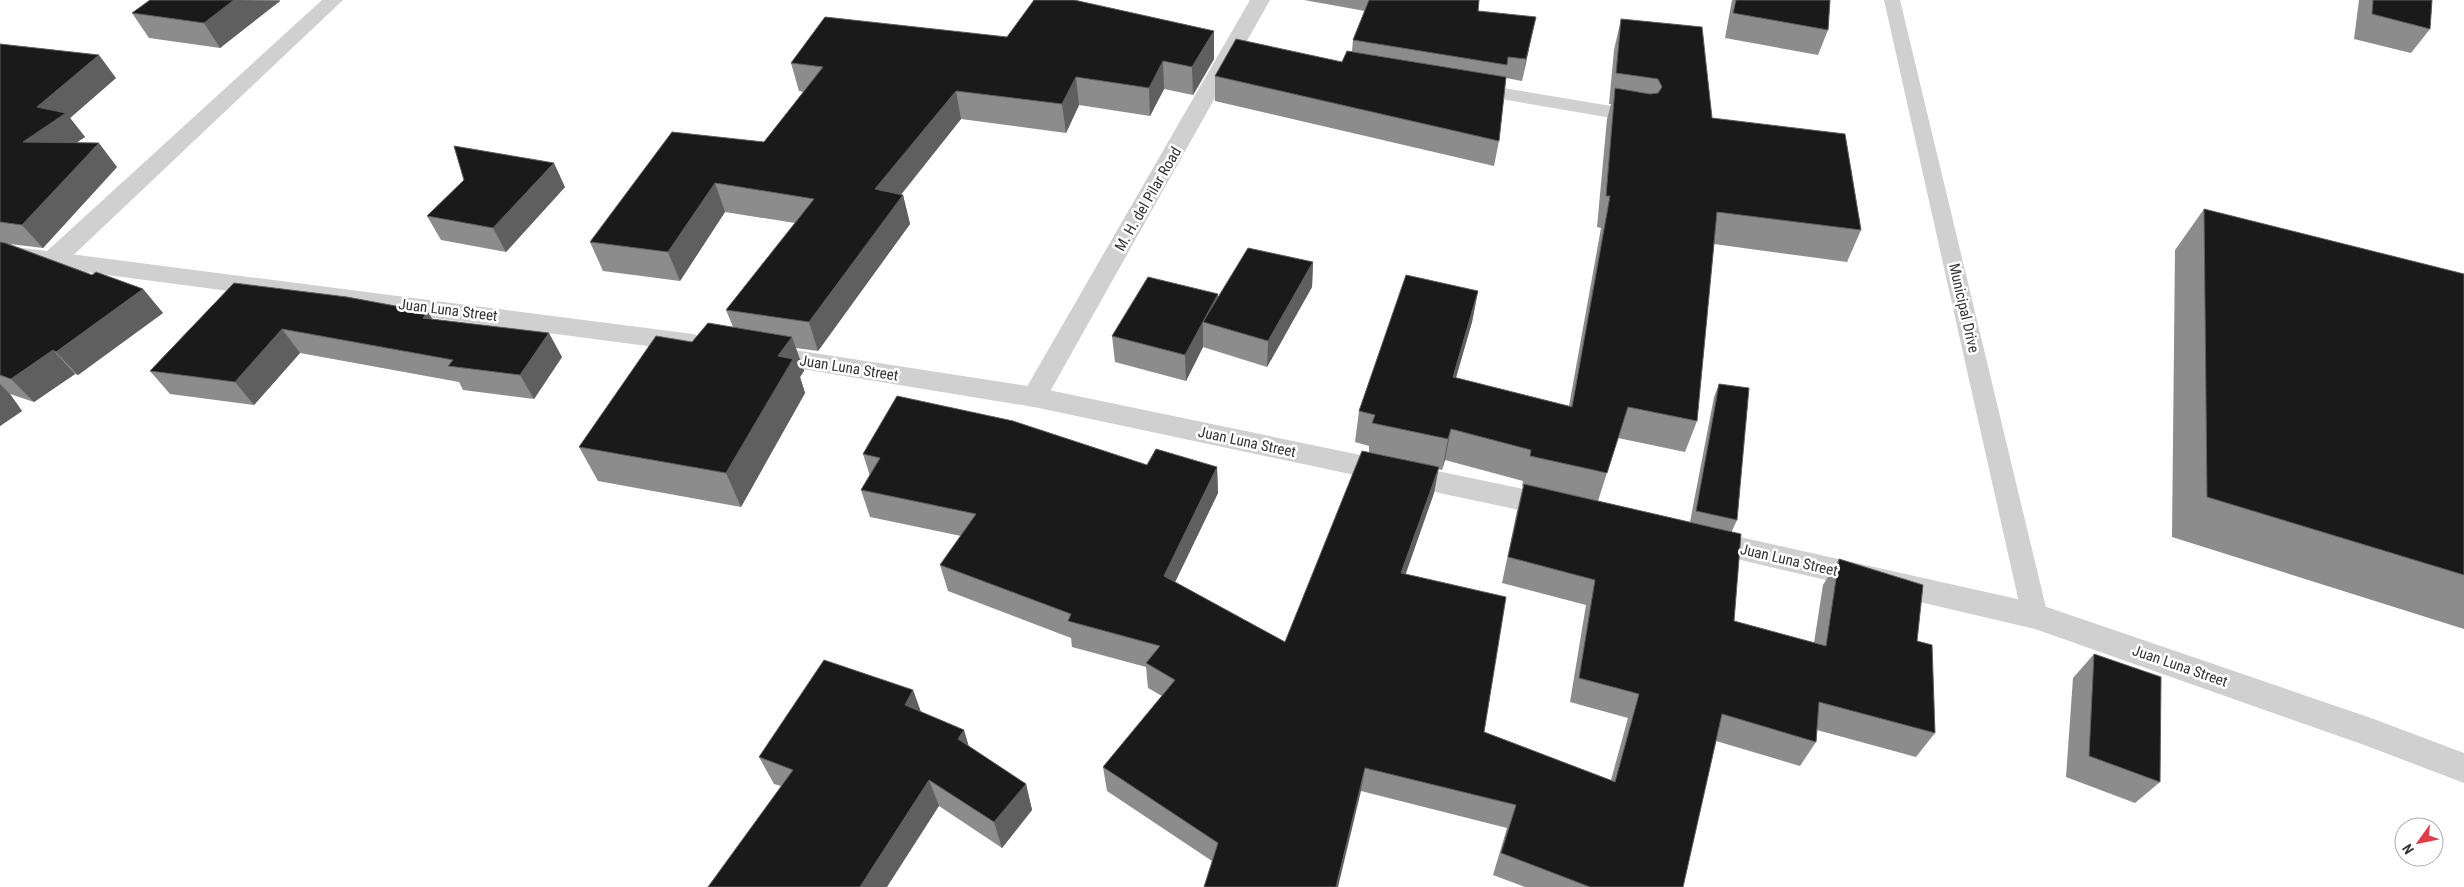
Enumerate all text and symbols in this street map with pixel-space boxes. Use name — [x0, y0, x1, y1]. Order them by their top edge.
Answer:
street label: M. H. del Pilar Road — [1111, 144, 1185, 254]
street label: Municipal Drive — [1945, 262, 1983, 354]
street label: Juan Luna Street — [398, 295, 498, 325]
street label: Juan Luna Street — [798, 351, 900, 385]
street label: Juan Luna Street — [1196, 423, 1298, 461]
street label: Juan Luna Street — [1739, 540, 1839, 580]
street label: Juan Luna Street — [2130, 641, 2230, 691]
north arrow — [2394, 817, 2444, 867]
text: N — [2399, 841, 2417, 857]

